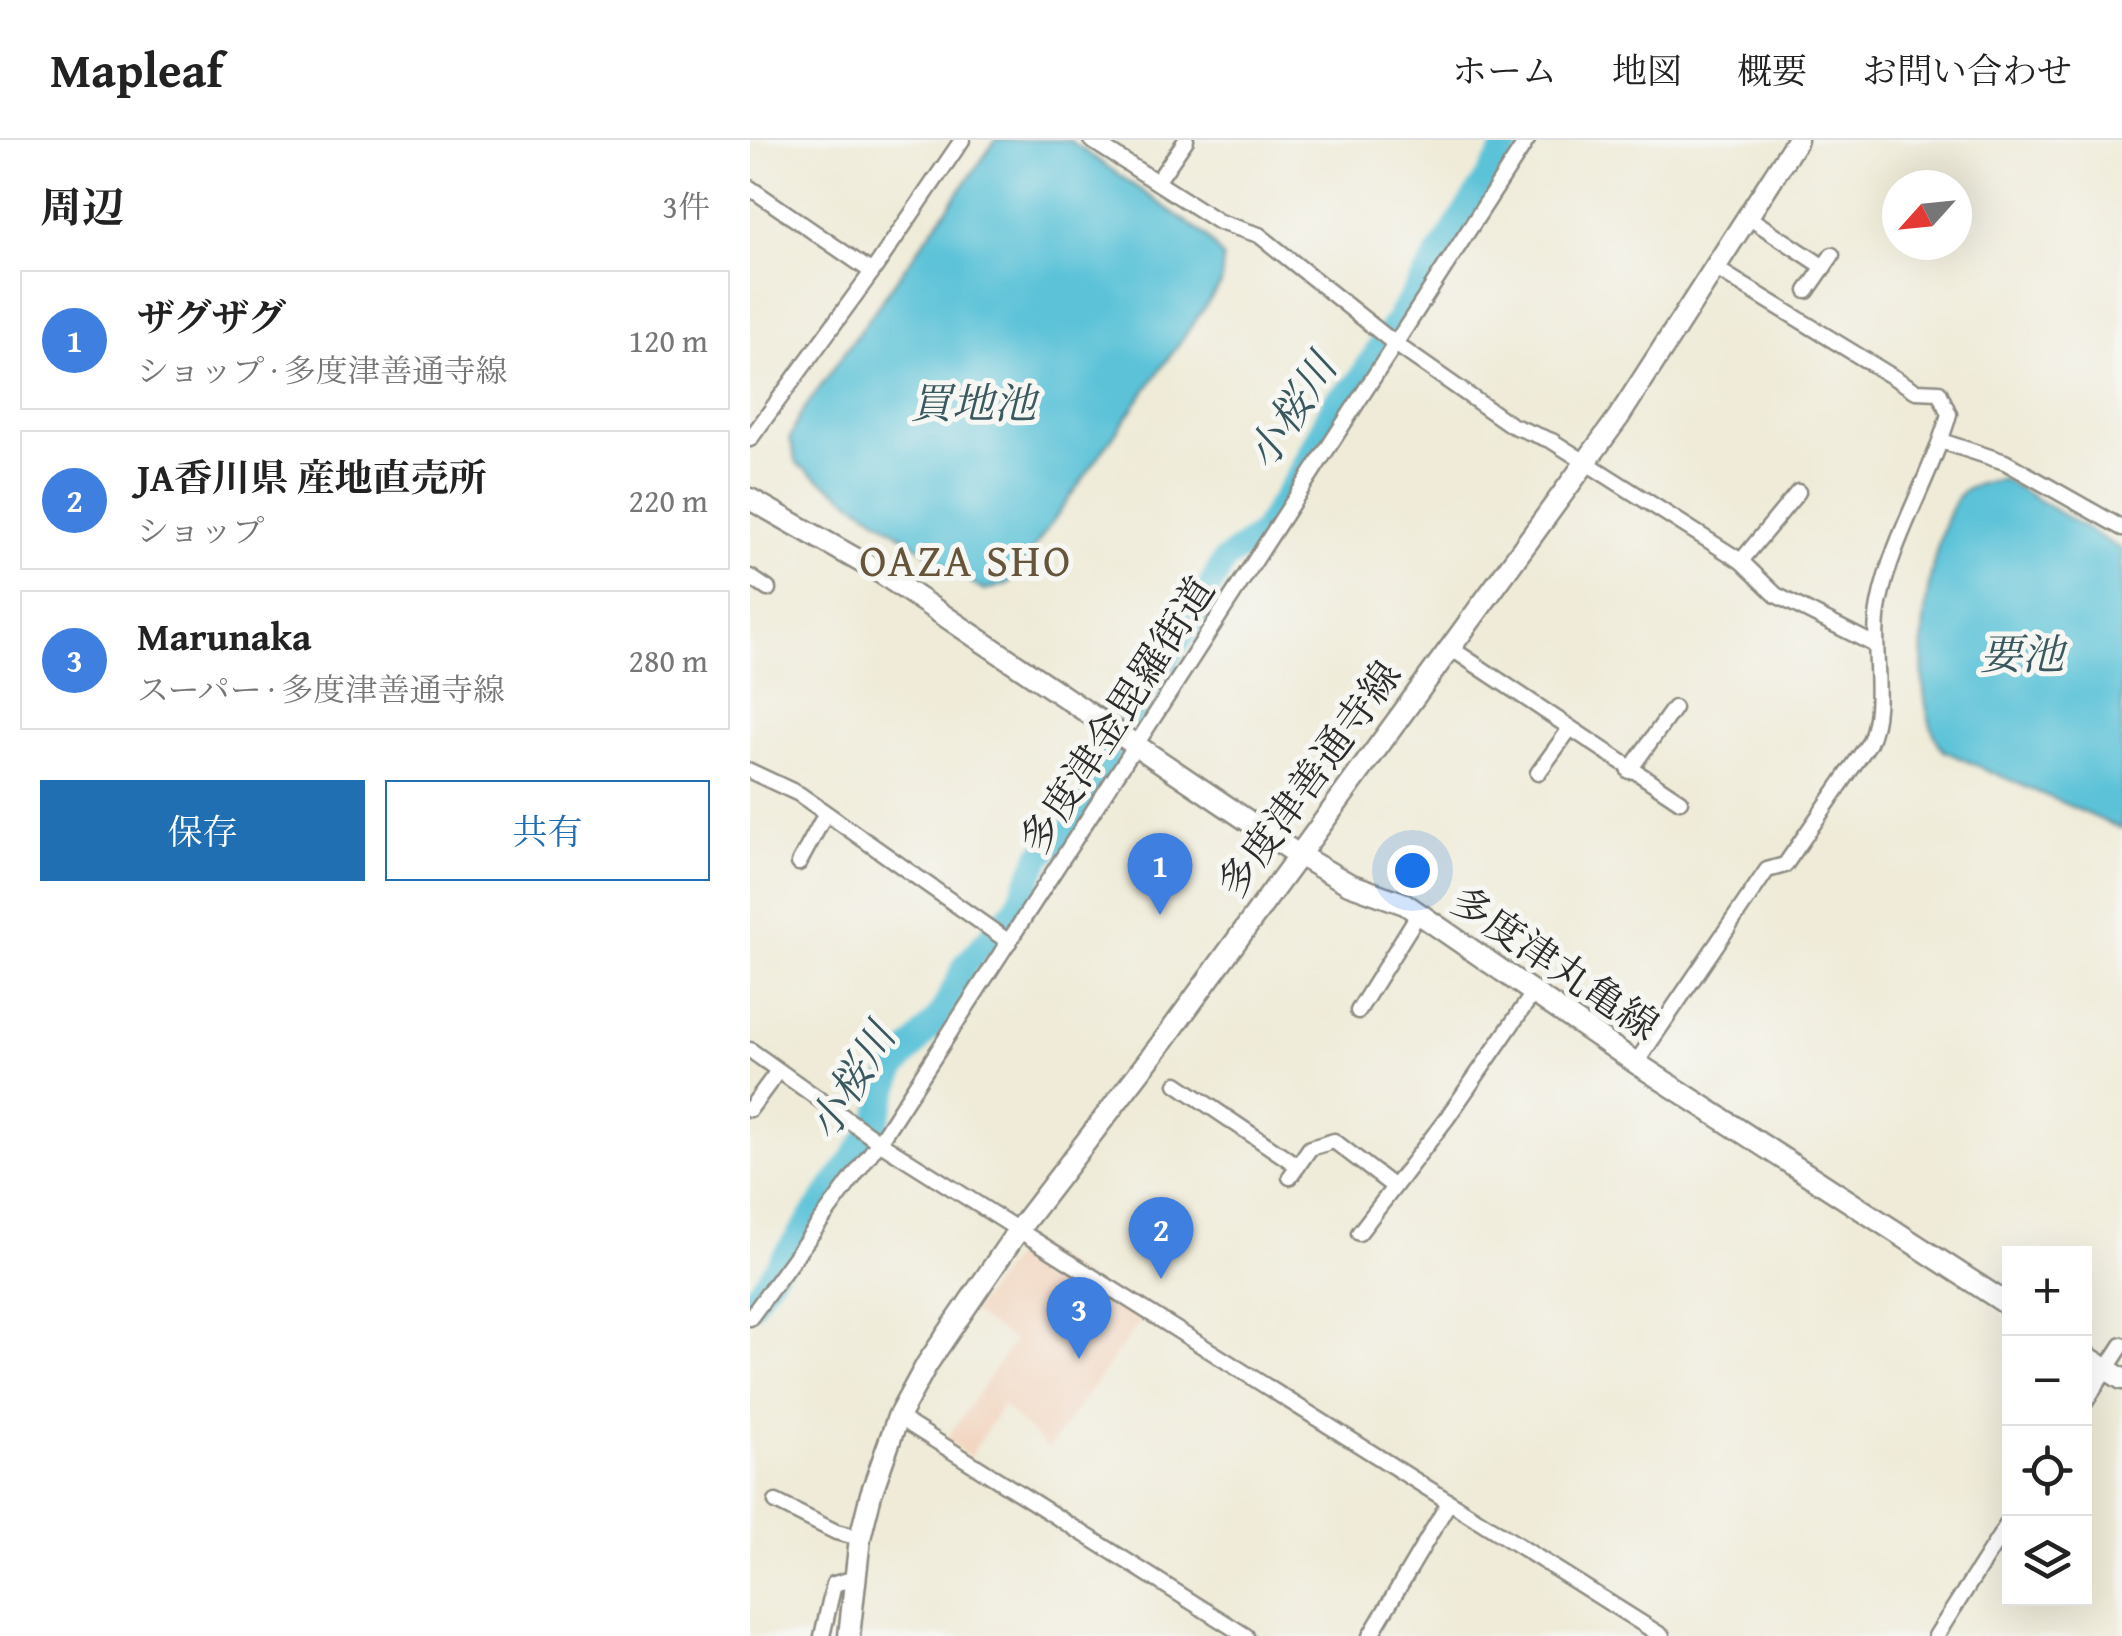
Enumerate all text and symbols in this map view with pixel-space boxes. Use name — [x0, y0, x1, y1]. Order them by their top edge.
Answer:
text: Mapleaf — [50, 34, 223, 105]
text: ホーム — [1452, 45, 1557, 96]
text: 地図 — [1612, 45, 1682, 96]
text: 概要 — [1737, 45, 1807, 96]
text: お問い合わせ — [1862, 45, 2072, 96]
north arrow — [1882, 170, 1972, 260]
text: 周辺 — [40, 176, 124, 237]
text: 3件 — [663, 183, 710, 230]
text: ザグザグ — [137, 289, 286, 345]
text: 1 — [66, 317, 83, 364]
text: 120 m — [629, 317, 708, 364]
water label: 小桜川 — [1231, 338, 1353, 480]
text: ショップ · 多度津善通寺線 — [137, 347, 508, 394]
water label: 買地池 — [910, 372, 1040, 433]
text: JA香川県 産地直売所 — [137, 449, 487, 505]
text: 2 — [66, 477, 83, 524]
text: 220 m — [629, 477, 708, 524]
text: ショップ — [137, 507, 264, 554]
district label: OAZA SHO — [859, 527, 1073, 592]
street label: 多度津金毘羅街道 — [1005, 564, 1228, 865]
text: Marunaka — [137, 608, 311, 664]
water label: 要池 — [1980, 623, 2068, 684]
text: 3 — [66, 637, 83, 684]
text: 280 m — [629, 637, 708, 684]
street label: 多度津善通寺線 — [1202, 648, 1415, 909]
text: スーパー · 多度津善通寺線 — [137, 666, 505, 713]
button: 保存 — [40, 780, 365, 881]
button: 共有 — [385, 780, 710, 881]
pin: 1 — [1128, 832, 1192, 915]
your location — [1387, 845, 1438, 896]
street label: 多度津丸亀線 — [1439, 871, 1671, 1054]
water label: 小桜川 — [792, 1008, 911, 1150]
pin: 2 — [1128, 1196, 1194, 1279]
map controls — [2002, 1246, 2092, 1606]
button: + — [2002, 1246, 2092, 1336]
pin: 3 — [1046, 1276, 1112, 1359]
button: − — [2002, 1336, 2092, 1426]
button: locate — [2002, 1426, 2092, 1516]
button: layers — [2002, 1516, 2092, 1606]

